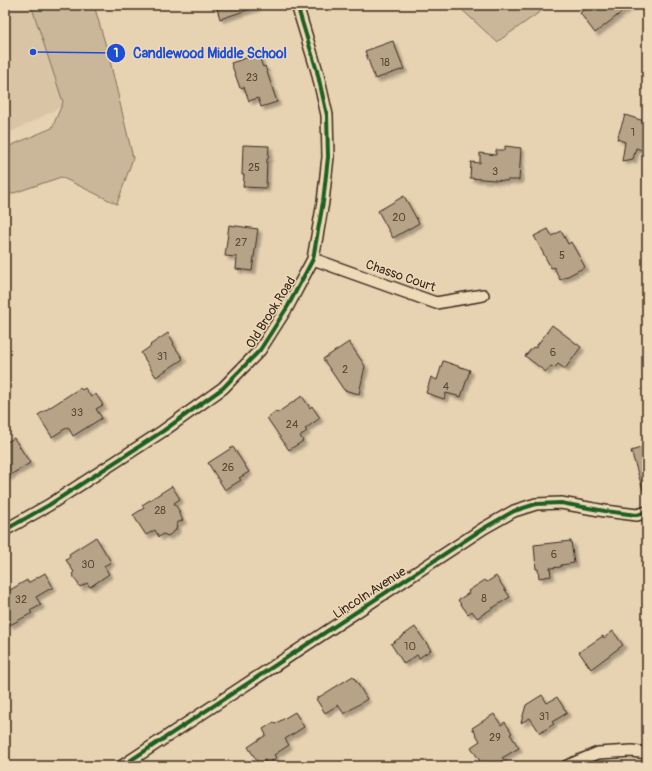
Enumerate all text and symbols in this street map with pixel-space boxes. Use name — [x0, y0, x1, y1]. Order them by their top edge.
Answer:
callout: Candlewood Middle School — [106, 40, 295, 66]
text: Candlewood Middle School — [133, 45, 287, 62]
text: 1 — [114, 46, 118, 61]
house number: 18 — [380, 56, 390, 69]
house number: 23 — [246, 71, 258, 84]
house number: 1 — [631, 126, 635, 139]
house number: 25 — [248, 161, 260, 174]
house number: 3 — [492, 165, 498, 178]
house number: 20 — [392, 211, 406, 224]
house number: 27 — [235, 236, 247, 249]
house number: 5 — [559, 249, 565, 262]
street label: Chasso Court — [364, 256, 439, 296]
street label: Old Brook Road — [242, 274, 299, 351]
house number: 6 — [550, 346, 556, 359]
house number: 31 — [157, 350, 167, 363]
house number: 2 — [342, 363, 348, 376]
house number: 4 — [443, 380, 450, 393]
house number: 33 — [71, 406, 83, 419]
house number: 24 — [286, 418, 299, 431]
house number: 26 — [222, 461, 234, 474]
house number: 28 — [154, 504, 166, 517]
house number: 6 — [551, 548, 557, 561]
house number: 30 — [81, 558, 95, 571]
street label: Lincoln Avenue — [330, 563, 409, 622]
house number: 8 — [481, 592, 487, 605]
house number: 32 — [15, 593, 27, 606]
house number: 10 — [404, 640, 416, 653]
house number: 31 — [539, 710, 549, 723]
house number: 29 — [489, 731, 501, 744]

